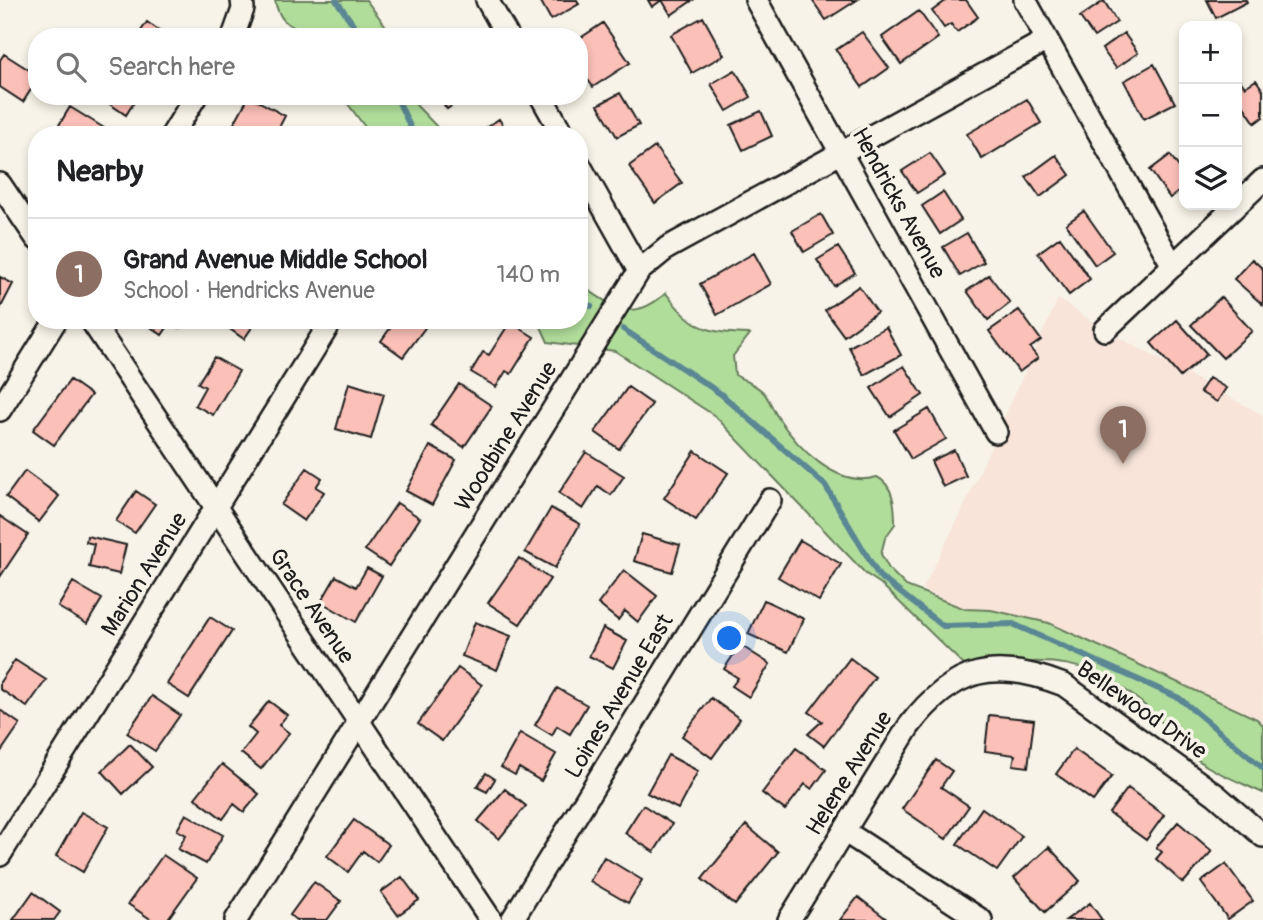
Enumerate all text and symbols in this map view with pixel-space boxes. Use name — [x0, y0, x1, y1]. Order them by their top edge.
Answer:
map controls — [1179, 21, 1242, 210]
button: + — [1179, 21, 1242, 84]
search box — [28, 28, 588, 105]
icon: search — [52, 48, 90, 86]
text: Search here — [108, 51, 235, 83]
button: − — [1179, 84, 1242, 147]
street label: Hendricks Avenue — [846, 122, 953, 284]
button: layers — [1179, 147, 1242, 210]
text: Nearby — [56, 153, 143, 190]
text: Grand Avenue Middle School — [123, 244, 428, 276]
text: 1 — [75, 260, 84, 289]
text: 140 m — [497, 260, 560, 289]
text: School · Hendricks Avenue — [123, 276, 375, 305]
street label: Woodbine Avenue — [448, 355, 564, 516]
pin: 1 — [1100, 406, 1146, 464]
street label: Marion Avenue — [95, 506, 194, 641]
street label: Grace Avenue — [263, 543, 362, 670]
street label: Loines Avenue East — [558, 608, 680, 783]
your location — [712, 621, 746, 655]
street label: Bellewood Drive — [1071, 654, 1213, 766]
street label: Helene Avenue — [799, 705, 899, 841]

